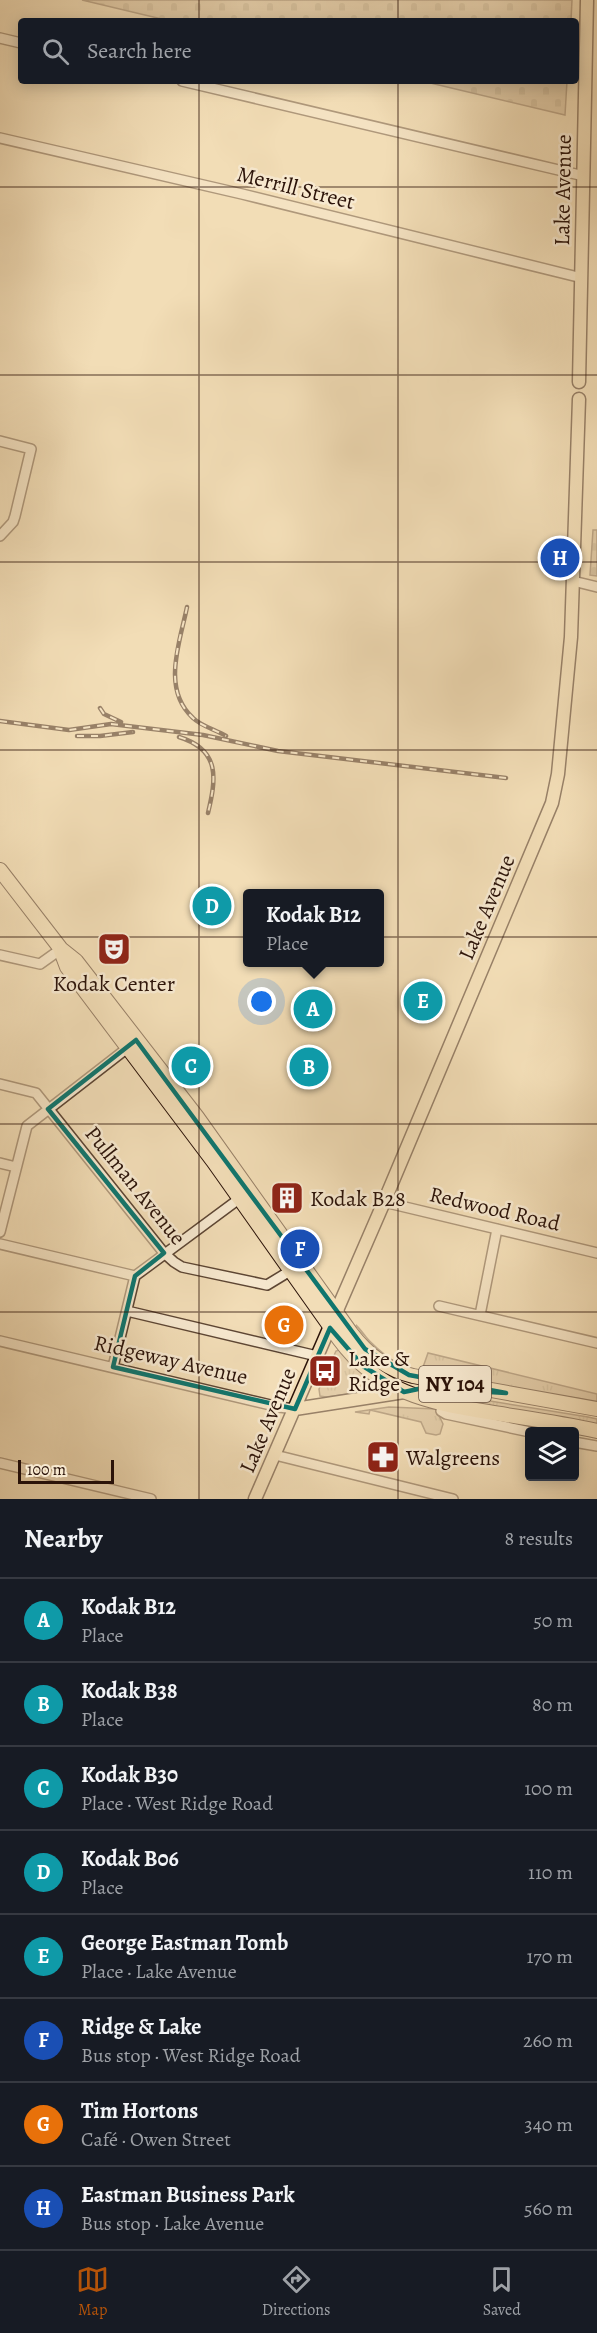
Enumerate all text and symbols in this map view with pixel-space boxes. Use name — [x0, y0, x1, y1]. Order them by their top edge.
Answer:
search box — [18, 18, 579, 84]
icon: search — [39, 35, 72, 68]
text: Search here — [87, 36, 192, 66]
street label: Lake Avenue — [547, 134, 579, 246]
street label: Merrill Street — [234, 159, 358, 217]
pin: H — [540, 536, 580, 580]
street label: Lake Avenue — [451, 850, 523, 965]
pin: D — [192, 884, 232, 928]
popup — [243, 889, 384, 967]
text: Kodak B12 — [266, 900, 361, 930]
text: Place — [266, 930, 308, 957]
theatre icon: Kodak Center — [96, 931, 132, 967]
place label: Kodak Center — [53, 969, 175, 999]
pin: E — [404, 978, 442, 1024]
pin: A — [294, 986, 332, 1032]
your location — [247, 987, 276, 1016]
pin: C — [172, 1044, 210, 1088]
pin: B — [290, 1044, 328, 1090]
street label: Pullman Avenue — [78, 1120, 193, 1252]
street label: Redwood Road — [426, 1179, 563, 1239]
building icon: Kodak B28 — [269, 1180, 305, 1216]
place label: Kodak B28 — [310, 1184, 406, 1214]
pin: F — [280, 1226, 320, 1272]
pin: G — [264, 1302, 304, 1348]
street label: Ridgeway Avenue — [91, 1328, 251, 1392]
place label: Lake & Ridge — [348, 1344, 410, 1399]
bus stop icon: Lake & Ridge — [307, 1353, 343, 1389]
street label: Lake Avenue — [232, 1363, 304, 1478]
road number: NY 104 — [419, 1366, 491, 1402]
map controls — [525, 1427, 579, 1481]
button: layers — [525, 1427, 579, 1481]
pharmacy icon: Walgreens — [365, 1439, 401, 1475]
place label: Walgreens — [405, 1443, 500, 1473]
scale bar — [18, 1457, 114, 1484]
text: 100 m — [27, 1459, 66, 1481]
text: Nearby — [24, 1521, 103, 1556]
text: 8 results — [505, 1525, 573, 1552]
text: Kodak B12 — [81, 1592, 176, 1622]
text: A — [37, 1607, 50, 1634]
text: 50 m — [533, 1607, 573, 1634]
text: Place — [81, 1622, 123, 1649]
text: Kodak B38 — [81, 1676, 178, 1706]
text: B — [37, 1691, 50, 1718]
text: 80 m — [532, 1691, 573, 1718]
text: Place — [81, 1706, 123, 1733]
text: Kodak B30 — [81, 1760, 178, 1790]
text: C — [37, 1775, 50, 1802]
text: 100 m — [524, 1775, 573, 1802]
text: Place · West Ridge Road — [81, 1790, 273, 1817]
text: Kodak B06 — [81, 1844, 179, 1874]
text: D — [37, 1859, 50, 1886]
text: 110 m — [528, 1859, 573, 1886]
text: Place — [81, 1874, 123, 1901]
text: George Eastman Tomb — [81, 1928, 288, 1958]
text: E — [38, 1943, 49, 1970]
text: 170 m — [527, 1943, 573, 1970]
text: Place · Lake Avenue — [81, 1958, 237, 1985]
text: Ridge & Lake — [81, 2012, 201, 2042]
text: F — [38, 2027, 49, 2054]
text: 260 m — [523, 2027, 573, 2054]
text: Bus stop · West Ridge Road — [81, 2042, 300, 2069]
text: Tim Hortons — [81, 2096, 198, 2126]
text: G — [37, 2111, 50, 2138]
text: 340 m — [524, 2111, 573, 2138]
text: Café · Owen Street — [81, 2126, 231, 2153]
text: Eastman Business Park — [81, 2180, 295, 2210]
text: H — [36, 2195, 51, 2222]
text: 560 m — [524, 2195, 573, 2222]
text: Bus stop · Lake Avenue — [81, 2210, 264, 2237]
tab: Map — [76, 2263, 109, 2321]
tab: Directions — [262, 2263, 330, 2321]
tab: Saved — [483, 2263, 521, 2321]

